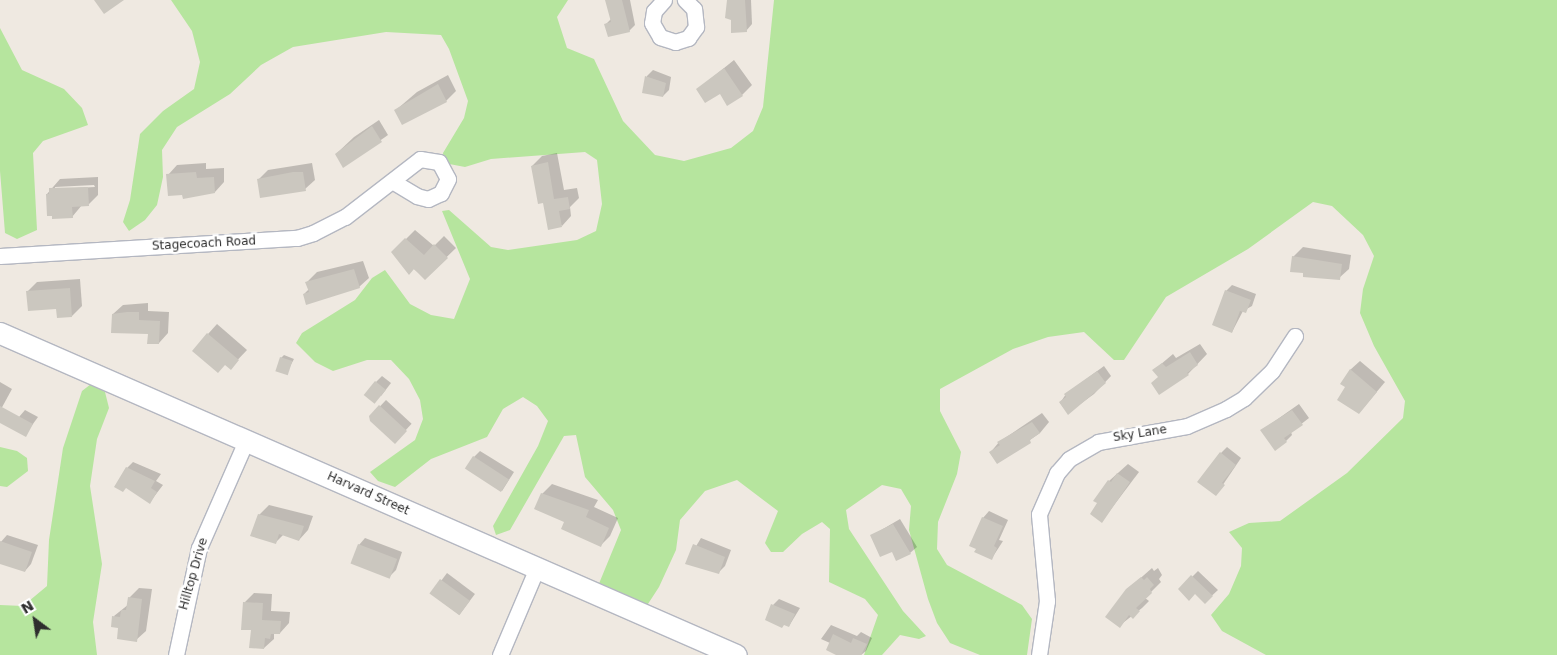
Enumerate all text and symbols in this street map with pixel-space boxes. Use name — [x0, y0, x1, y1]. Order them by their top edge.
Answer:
street label: Stagecoach Road — [152, 234, 256, 254]
street label: Sky Lane — [1112, 423, 1168, 445]
street label: Harvard Street — [325, 469, 411, 519]
street label: Hilltop Drive — [177, 536, 211, 612]
north arrow — [10, 595, 60, 645]
text: N — [18, 597, 36, 617]

